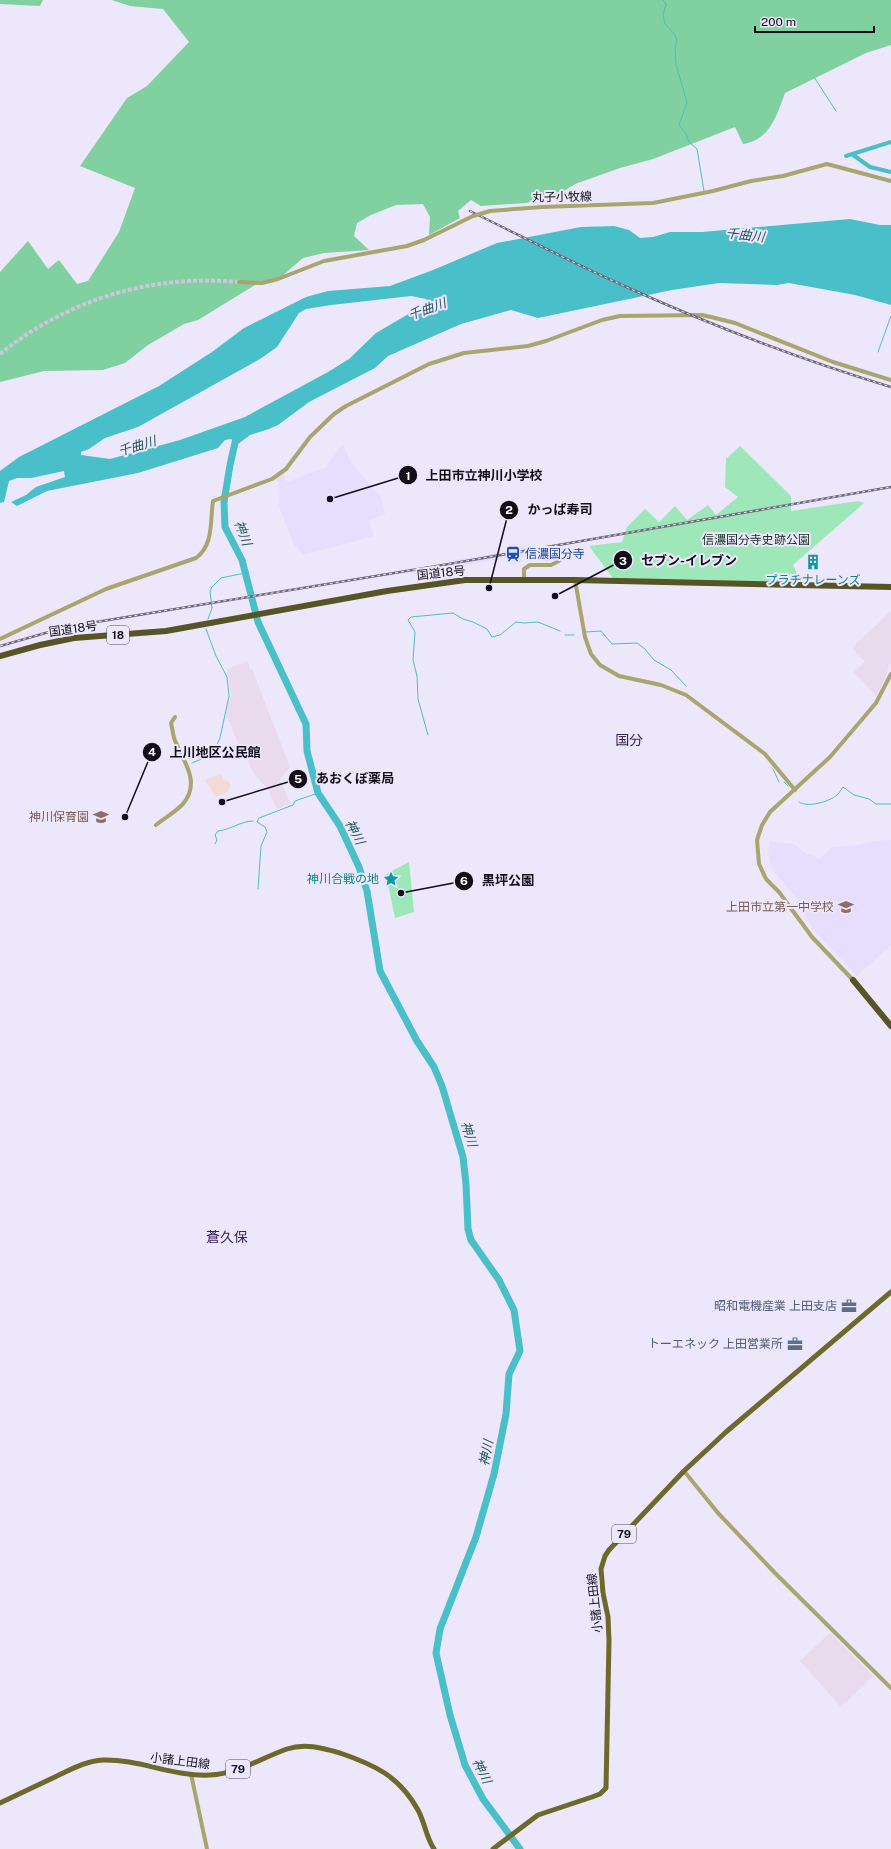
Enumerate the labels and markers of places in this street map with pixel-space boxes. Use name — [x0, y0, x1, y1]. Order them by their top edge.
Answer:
callout: 上田市立神川小学校 — [398, 463, 551, 488]
callout: かっぱ寿司 — [499, 497, 600, 522]
station icon: 信濃国分寺 — [504, 545, 522, 563]
place label: 信濃国分寺 — [525, 547, 585, 561]
callout: セブン-イレブン — [613, 548, 745, 573]
building icon: プラチナレーンズ — [804, 553, 822, 571]
place label: プラチナレーンズ — [765, 573, 861, 587]
callout: 上川地区公民館 — [142, 739, 269, 764]
callout: あおくぼ薬局 — [288, 766, 402, 791]
school or university icon: 神川保育園 — [92, 808, 110, 826]
place label: 神川保育園 — [29, 810, 89, 824]
callout: 黒坪公園 — [454, 868, 542, 893]
place icon: 神川合戦の地 — [382, 870, 400, 888]
place label: 神川合戦の地 — [307, 872, 379, 886]
school or university icon: 上田市立第一中学校 — [837, 898, 855, 916]
place label: 上田市立第一中学校 — [726, 900, 834, 914]
office icon: 昭和電機産業 上田支店 — [840, 1297, 858, 1315]
place label: 昭和電機産業 上田支店 — [714, 1299, 837, 1313]
office icon: トーエネック 上田営業所 — [786, 1335, 804, 1353]
place label: トーエネック 上田営業所 — [648, 1337, 783, 1351]

